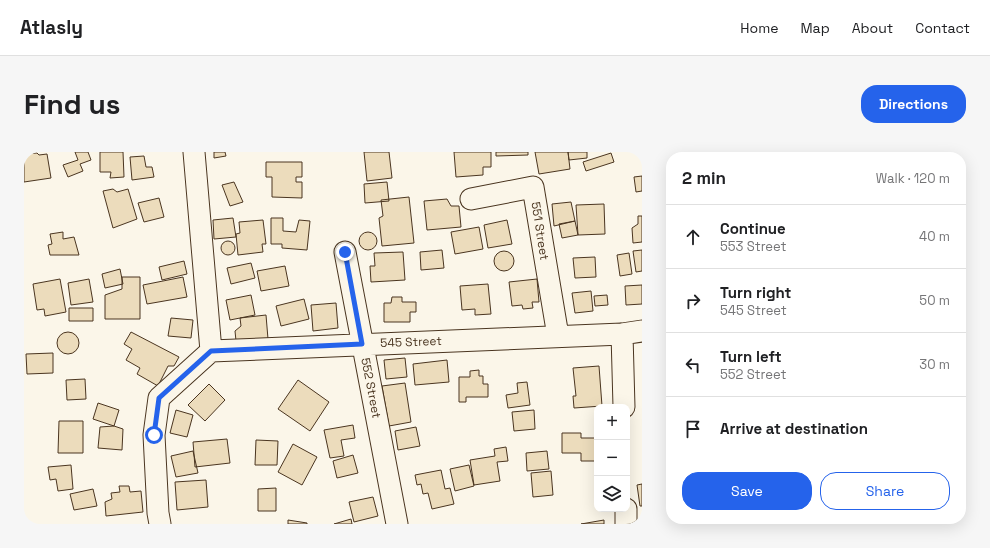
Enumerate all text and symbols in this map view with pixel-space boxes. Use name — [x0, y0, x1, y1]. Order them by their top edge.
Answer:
text: Atlasly — [20, 15, 83, 40]
text: Home — [740, 19, 778, 37]
text: Map — [800, 19, 830, 37]
text: About — [852, 19, 893, 37]
text: Contact — [915, 19, 970, 37]
button: Directions — [861, 85, 966, 123]
text: Find us — [24, 86, 121, 122]
text: 2 min — [682, 167, 726, 189]
text: Walk · 120 m — [876, 170, 950, 187]
street label: 551 Street — [527, 201, 553, 261]
text: Continue — [720, 219, 786, 238]
icon: ahead — [682, 226, 704, 248]
text: 40 m — [919, 228, 950, 245]
text: 553 Street — [720, 238, 787, 255]
route end — [336, 243, 354, 261]
text: Turn right — [720, 283, 791, 302]
icon: right — [682, 290, 704, 312]
text: 50 m — [919, 292, 950, 309]
text: 545 Street — [720, 302, 787, 319]
street label: 545 Street — [380, 333, 442, 351]
text: Turn left — [720, 347, 782, 366]
icon: left — [682, 354, 704, 376]
street label: 552 Street — [357, 356, 385, 420]
text: 30 m — [919, 356, 950, 373]
text: 552 Street — [720, 366, 786, 383]
map controls — [594, 404, 630, 512]
button: + — [594, 404, 630, 440]
icon: arrive — [682, 418, 704, 440]
text: Arrive at destination — [720, 419, 868, 438]
route start — [145, 426, 163, 444]
button: − — [594, 440, 630, 476]
button: Save — [682, 472, 812, 510]
button: Share — [820, 472, 950, 510]
button: layers — [594, 476, 630, 512]

